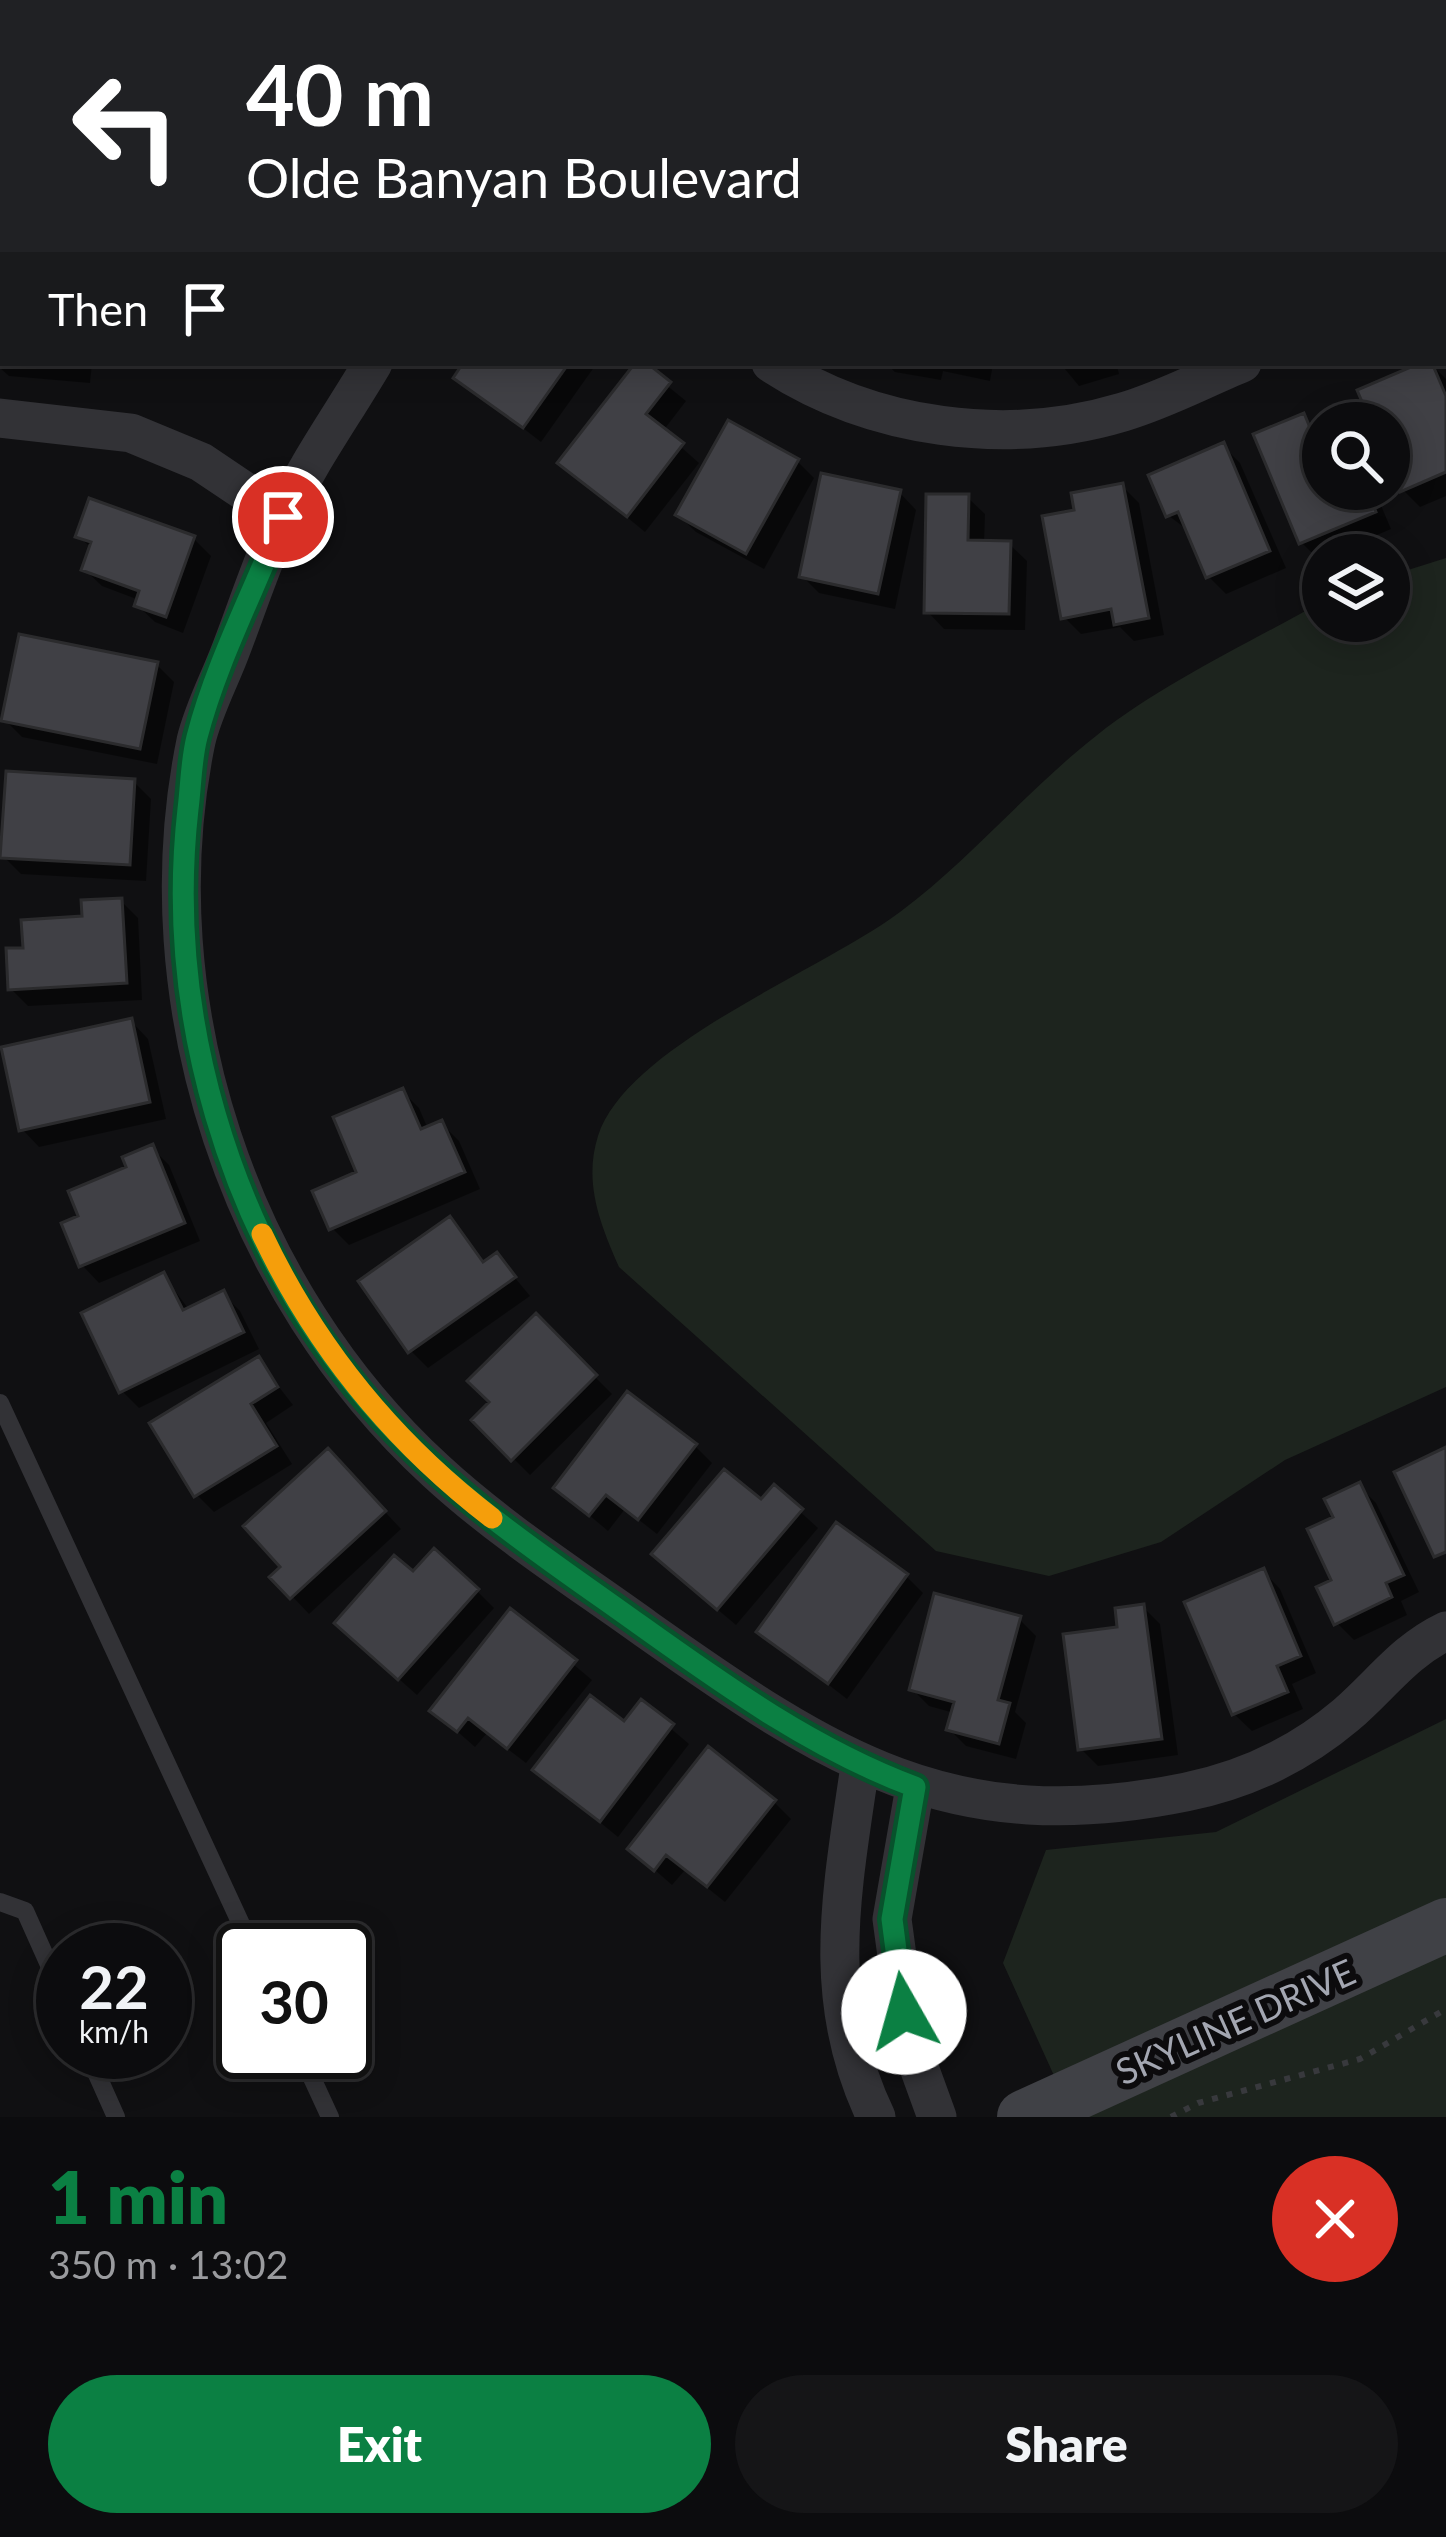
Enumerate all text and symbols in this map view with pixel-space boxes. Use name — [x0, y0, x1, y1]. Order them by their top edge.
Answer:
text: 40 m — [246, 43, 434, 144]
icon: left — [48, 48, 204, 204]
text: Olde Banyan Boulevard — [246, 145, 802, 210]
icon: arrive — [172, 276, 238, 342]
text: Then — [48, 282, 148, 336]
map controls — [1302, 402, 1410, 642]
button: search — [1302, 402, 1410, 510]
pin — [232, 466, 334, 568]
icon: arrive — [250, 484, 316, 550]
button: layers — [1302, 534, 1410, 642]
speed limit sign: 30 — [216, 1923, 372, 2079]
position arrow — [841, 1949, 967, 2075]
street label: SKYLINE DRIVE — [1109, 1949, 1361, 2093]
text: 22 — [79, 1950, 149, 2022]
text: km/h — [79, 2013, 149, 2049]
text: 1 min — [48, 2153, 228, 2239]
button: close — [1272, 2156, 1398, 2282]
text: 350 m · 13:02 — [48, 2241, 288, 2287]
button: Exit — [48, 2375, 711, 2513]
button: Share — [735, 2375, 1398, 2513]

